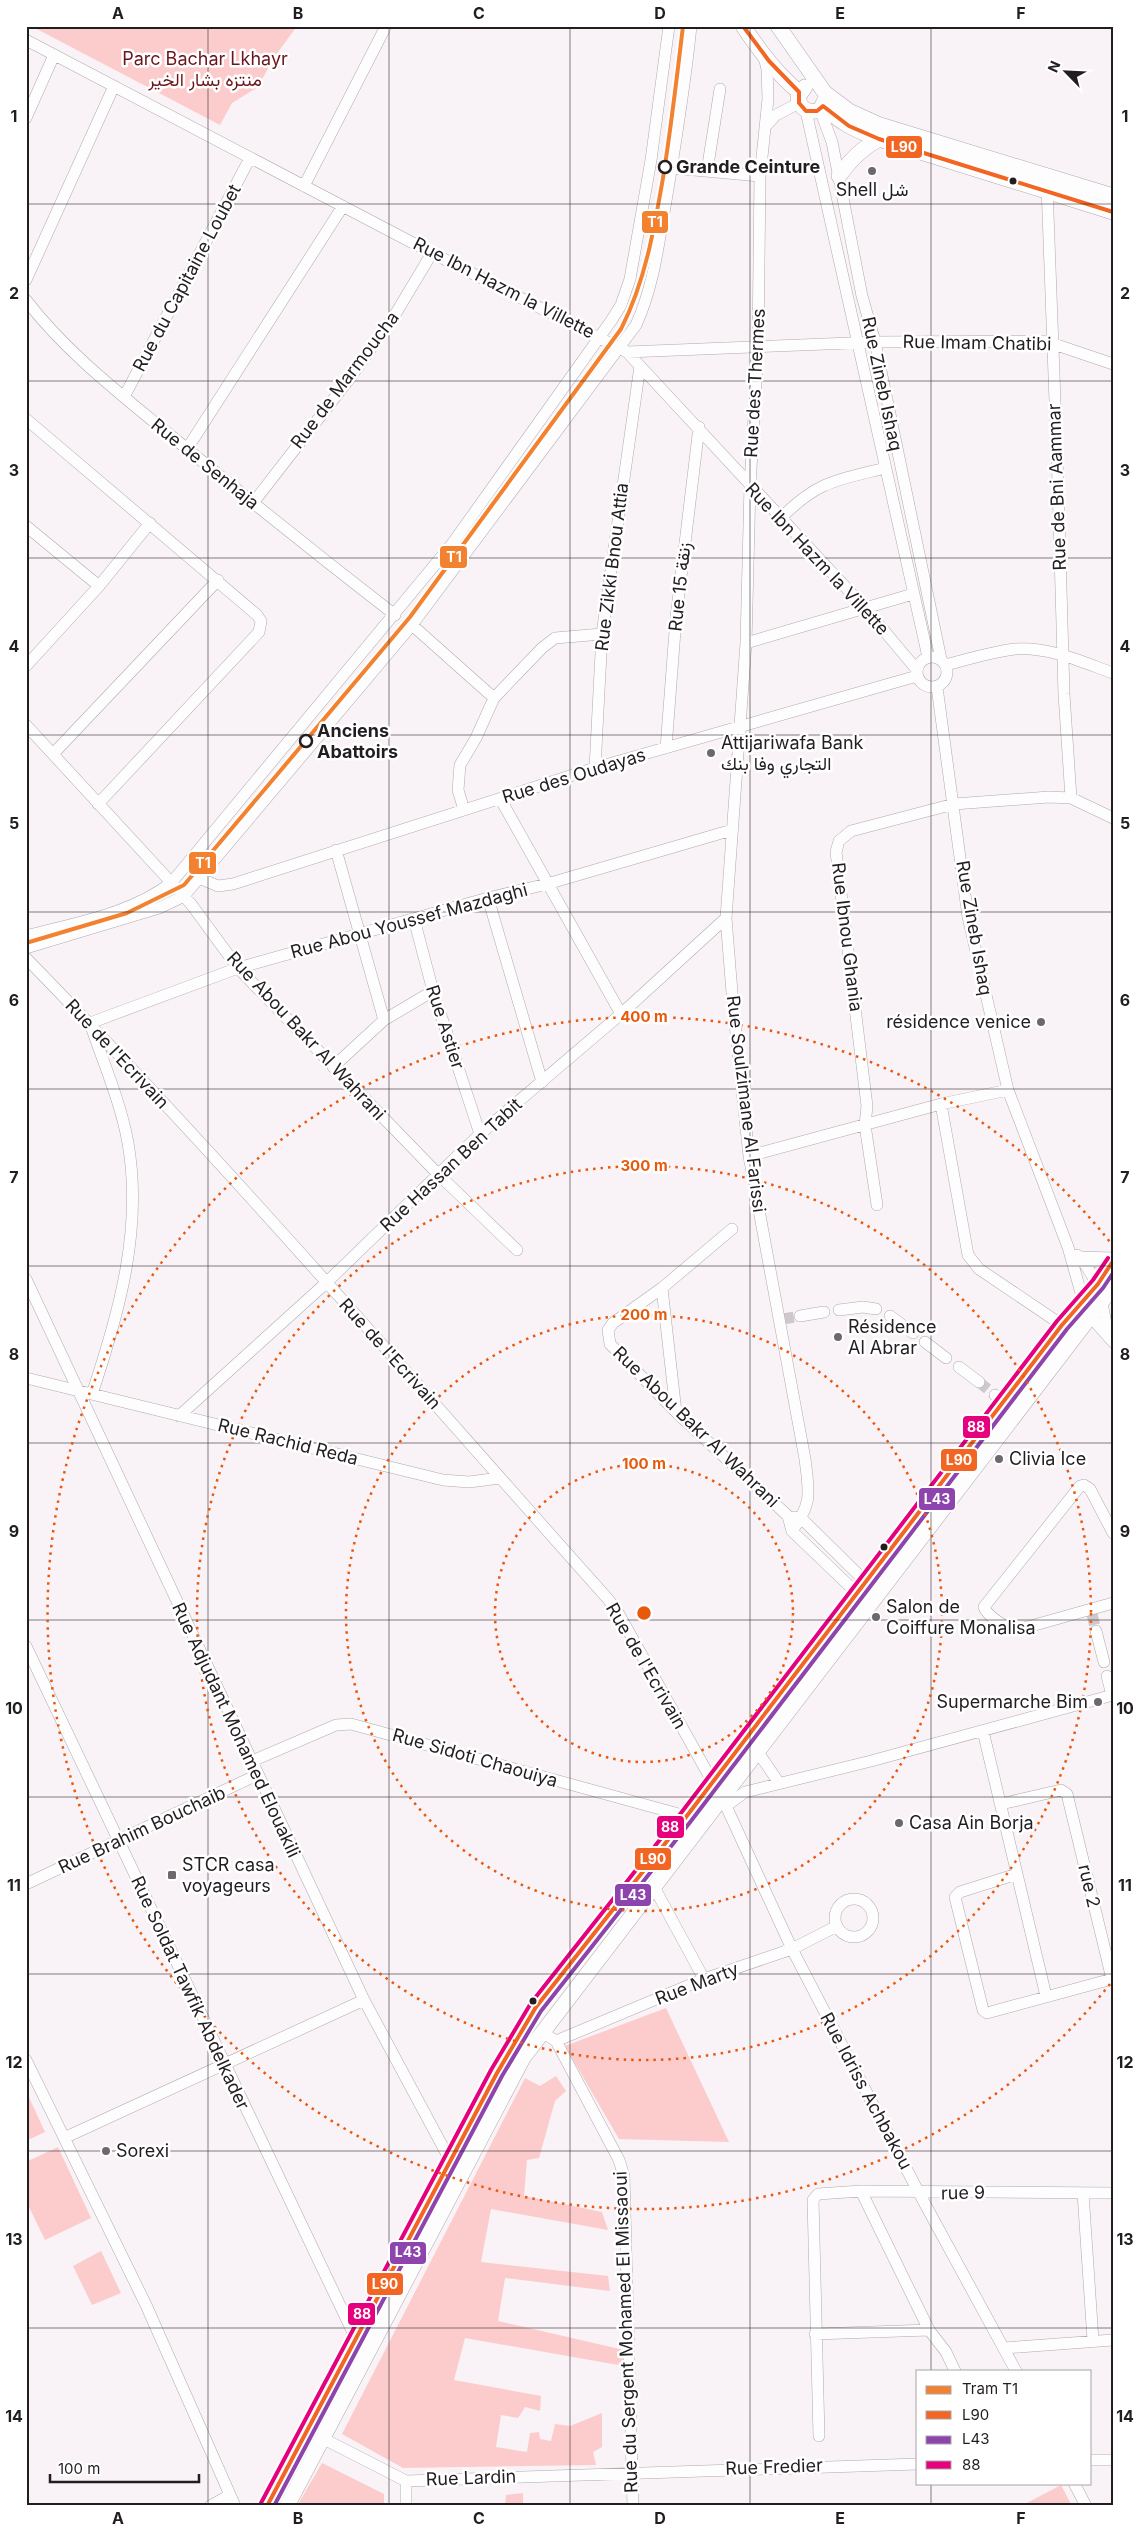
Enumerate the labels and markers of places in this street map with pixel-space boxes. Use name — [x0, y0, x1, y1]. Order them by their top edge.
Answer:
place label: Grande Ceinture — [676, 156, 820, 177]
marker: Grande Ceinture — [658, 160, 672, 174]
marker: Shell شل — [866, 165, 878, 177]
unlabelled marker — [1008, 176, 1018, 186]
place label: Shell شل — [836, 179, 908, 201]
place label: Anciens Abattoirs — [317, 720, 398, 762]
place label: Attijariwafa Bank التجاري وفا بنك — [721, 732, 864, 779]
marker: Anciens Abattoirs — [299, 734, 313, 748]
marker: Attijariwafa Bank التجاري وفا بنك — [705, 747, 717, 759]
place label: résidence venice — [886, 1011, 1031, 1032]
marker: résidence venice — [1035, 1016, 1047, 1028]
place label: Résidence Al Abrar — [848, 1316, 937, 1358]
marker: Résidence Al Abrar — [832, 1331, 844, 1343]
place label: Clivia Ice — [1009, 1448, 1086, 1469]
marker: Clivia Ice — [993, 1453, 1005, 1465]
unlabelled marker — [879, 1542, 889, 1552]
place label: Salon de Coiffure Monalisa — [886, 1596, 1036, 1638]
centre of rings — [635, 1604, 653, 1622]
marker: Salon de Coiffure Monalisa — [870, 1611, 882, 1623]
place label: Supermarche Bim — [936, 1691, 1088, 1712]
marker: Supermarche Bim — [1092, 1696, 1104, 1708]
place label: Casa Ain Borja — [909, 1812, 1034, 1833]
marker: Casa Ain Borja — [893, 1817, 905, 1829]
place label: STCR casa voyageurs — [182, 1854, 275, 1896]
marker: STCR casa voyageurs — [166, 1869, 178, 1881]
unlabelled marker — [528, 1996, 538, 2006]
place label: Sorexi — [116, 2140, 169, 2161]
marker: Sorexi — [100, 2145, 112, 2157]

